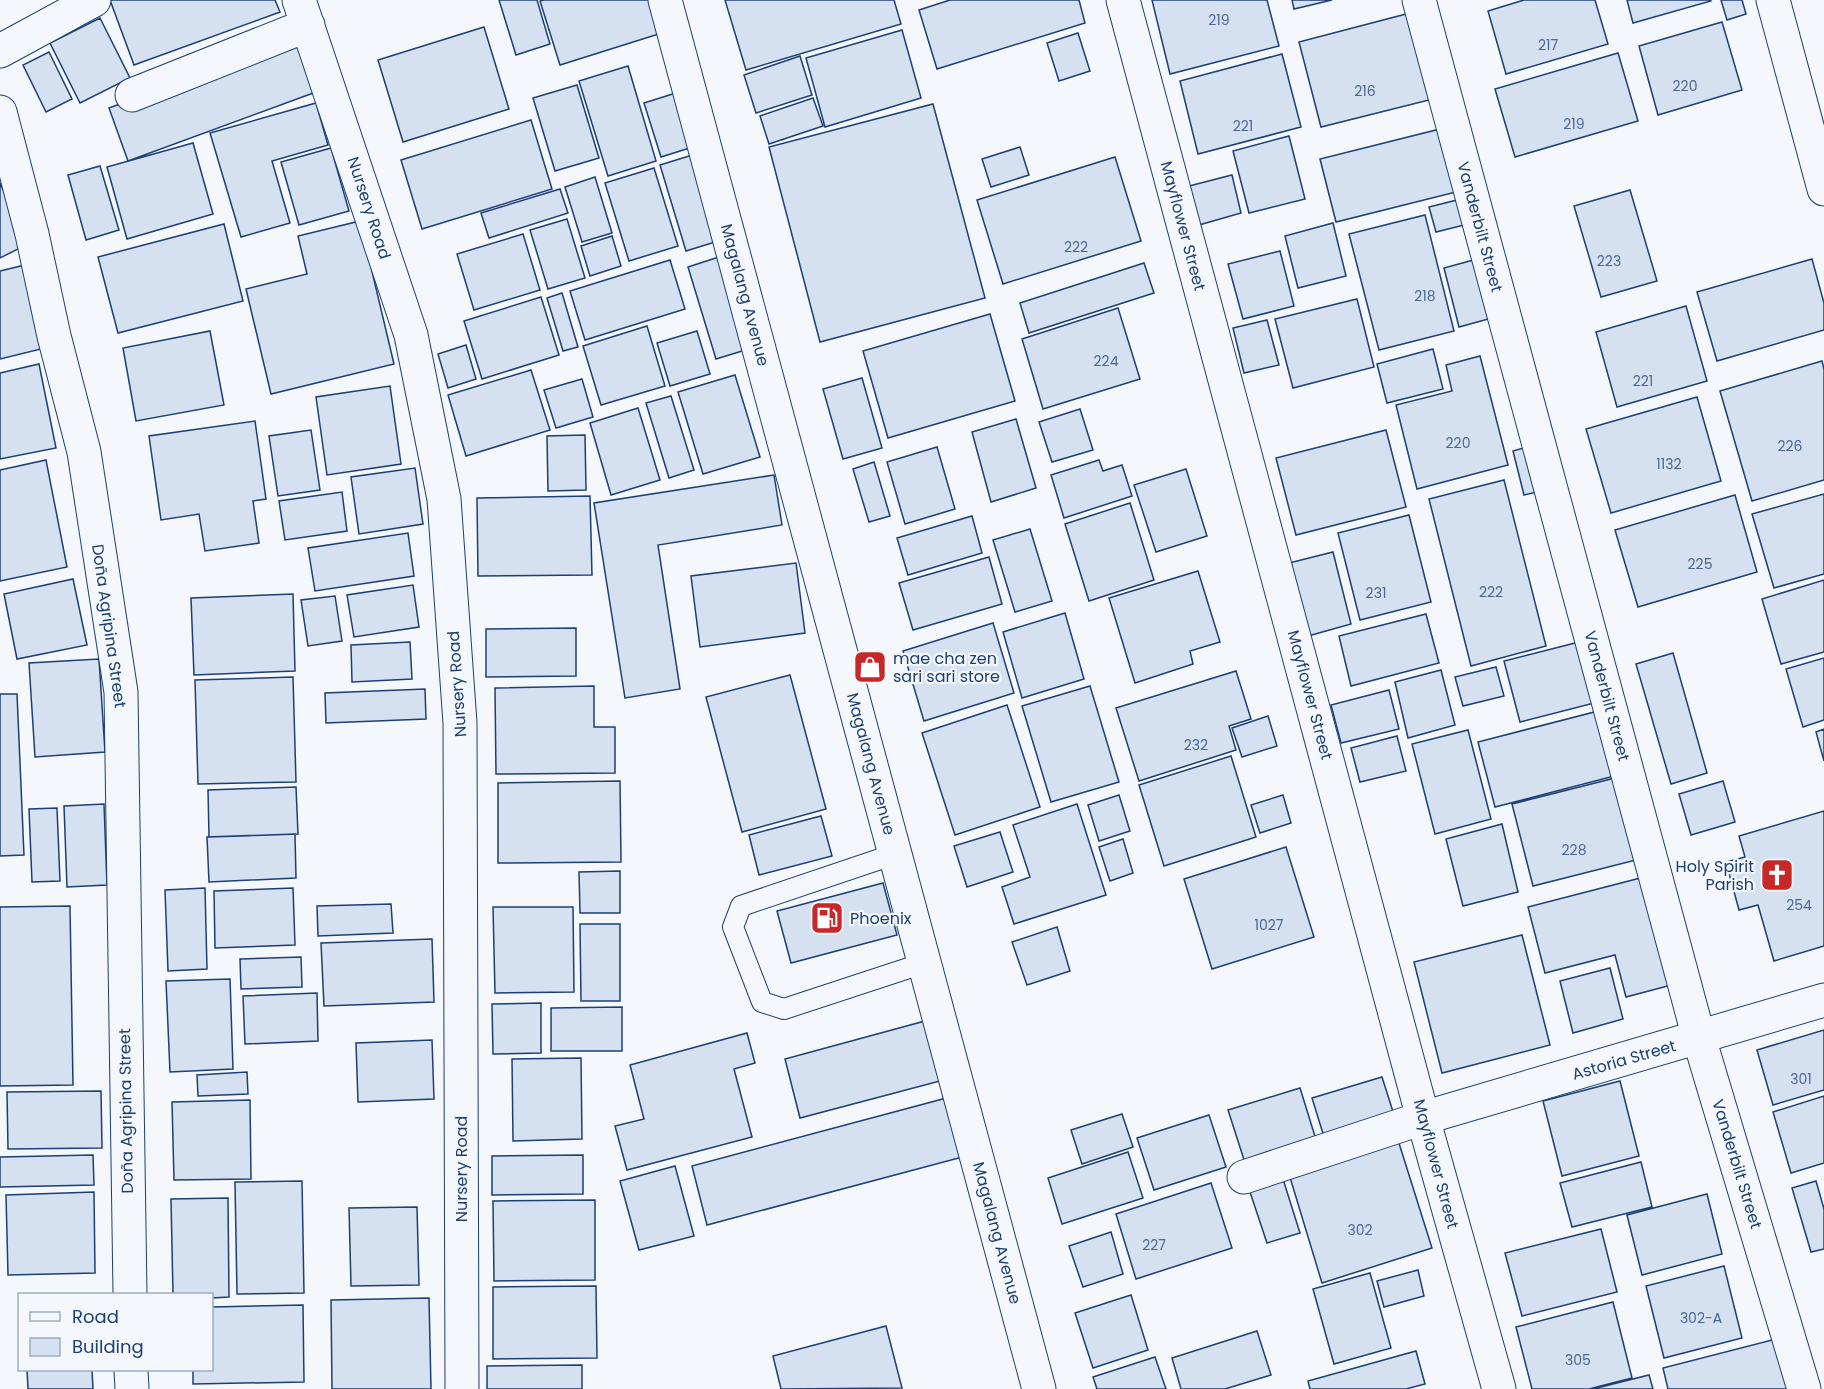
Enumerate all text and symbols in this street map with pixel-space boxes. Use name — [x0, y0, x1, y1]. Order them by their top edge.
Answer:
house number: 219 — [1208, 10, 1230, 30]
house number: 217 — [1538, 35, 1558, 55]
house number: 220 — [1673, 76, 1697, 96]
house number: 216 — [1354, 81, 1376, 101]
house number: 219 — [1563, 114, 1585, 134]
house number: 221 — [1233, 116, 1253, 136]
street label: Nursery Road — [342, 154, 396, 262]
street label: Mayflower Street — [1155, 159, 1211, 293]
street label: Vanderbilt Street — [1452, 159, 1509, 295]
street label: Magalang Avenue — [715, 221, 775, 369]
house number: 222 — [1064, 237, 1088, 257]
house number: 223 — [1597, 251, 1621, 271]
house number: 218 — [1414, 286, 1436, 306]
house number: 224 — [1094, 351, 1119, 371]
house number: 221 — [1633, 371, 1653, 391]
house number: 220 — [1446, 433, 1470, 453]
house number: 226 — [1778, 436, 1803, 456]
house number: 1132 — [1656, 454, 1682, 474]
street label: Doña Agripina Street — [86, 543, 132, 710]
house number: 225 — [1688, 554, 1712, 574]
house number: 222 — [1479, 582, 1503, 602]
house number: 231 — [1366, 583, 1386, 603]
street label: Mayflower Street — [1282, 628, 1338, 762]
street label: Vanderbilt Street — [1579, 628, 1636, 764]
street label: Nursery Road — [442, 630, 472, 738]
place label: mae cha zen sari sari store — [893, 647, 1000, 688]
shop icon: mae cha zen sari sari store — [852, 649, 888, 685]
street label: Magalang Avenue — [841, 690, 901, 838]
house number: 232 — [1184, 735, 1208, 755]
house number: 228 — [1562, 840, 1587, 860]
place label: Holy Spirit Parish — [1676, 855, 1754, 896]
church icon: Holy Spirit Parish — [1759, 857, 1795, 893]
house number: 254 — [1786, 895, 1812, 915]
fuel station icon: Phoenix — [809, 900, 845, 936]
place label: Phoenix — [850, 907, 912, 930]
house number: 1027 — [1255, 915, 1284, 935]
street label: Doña Agripina Street — [113, 1028, 139, 1194]
street label: Astoria Street — [1569, 1034, 1679, 1086]
house number: 301 — [1790, 1069, 1812, 1089]
street label: Vanderbilt Street — [1706, 1096, 1768, 1232]
street label: Mayflower Street — [1408, 1097, 1464, 1231]
street label: Nursery Road — [450, 1116, 473, 1222]
street label: Magalang Avenue — [967, 1159, 1027, 1307]
house number: 302 — [1347, 1220, 1373, 1240]
house number: 227 — [1142, 1235, 1166, 1255]
legend — [18, 1293, 213, 1371]
text: Road — [72, 1304, 119, 1329]
house number: 302-A — [1680, 1308, 1722, 1328]
text: Building — [72, 1334, 144, 1359]
house number: 305 — [1565, 1350, 1591, 1370]

